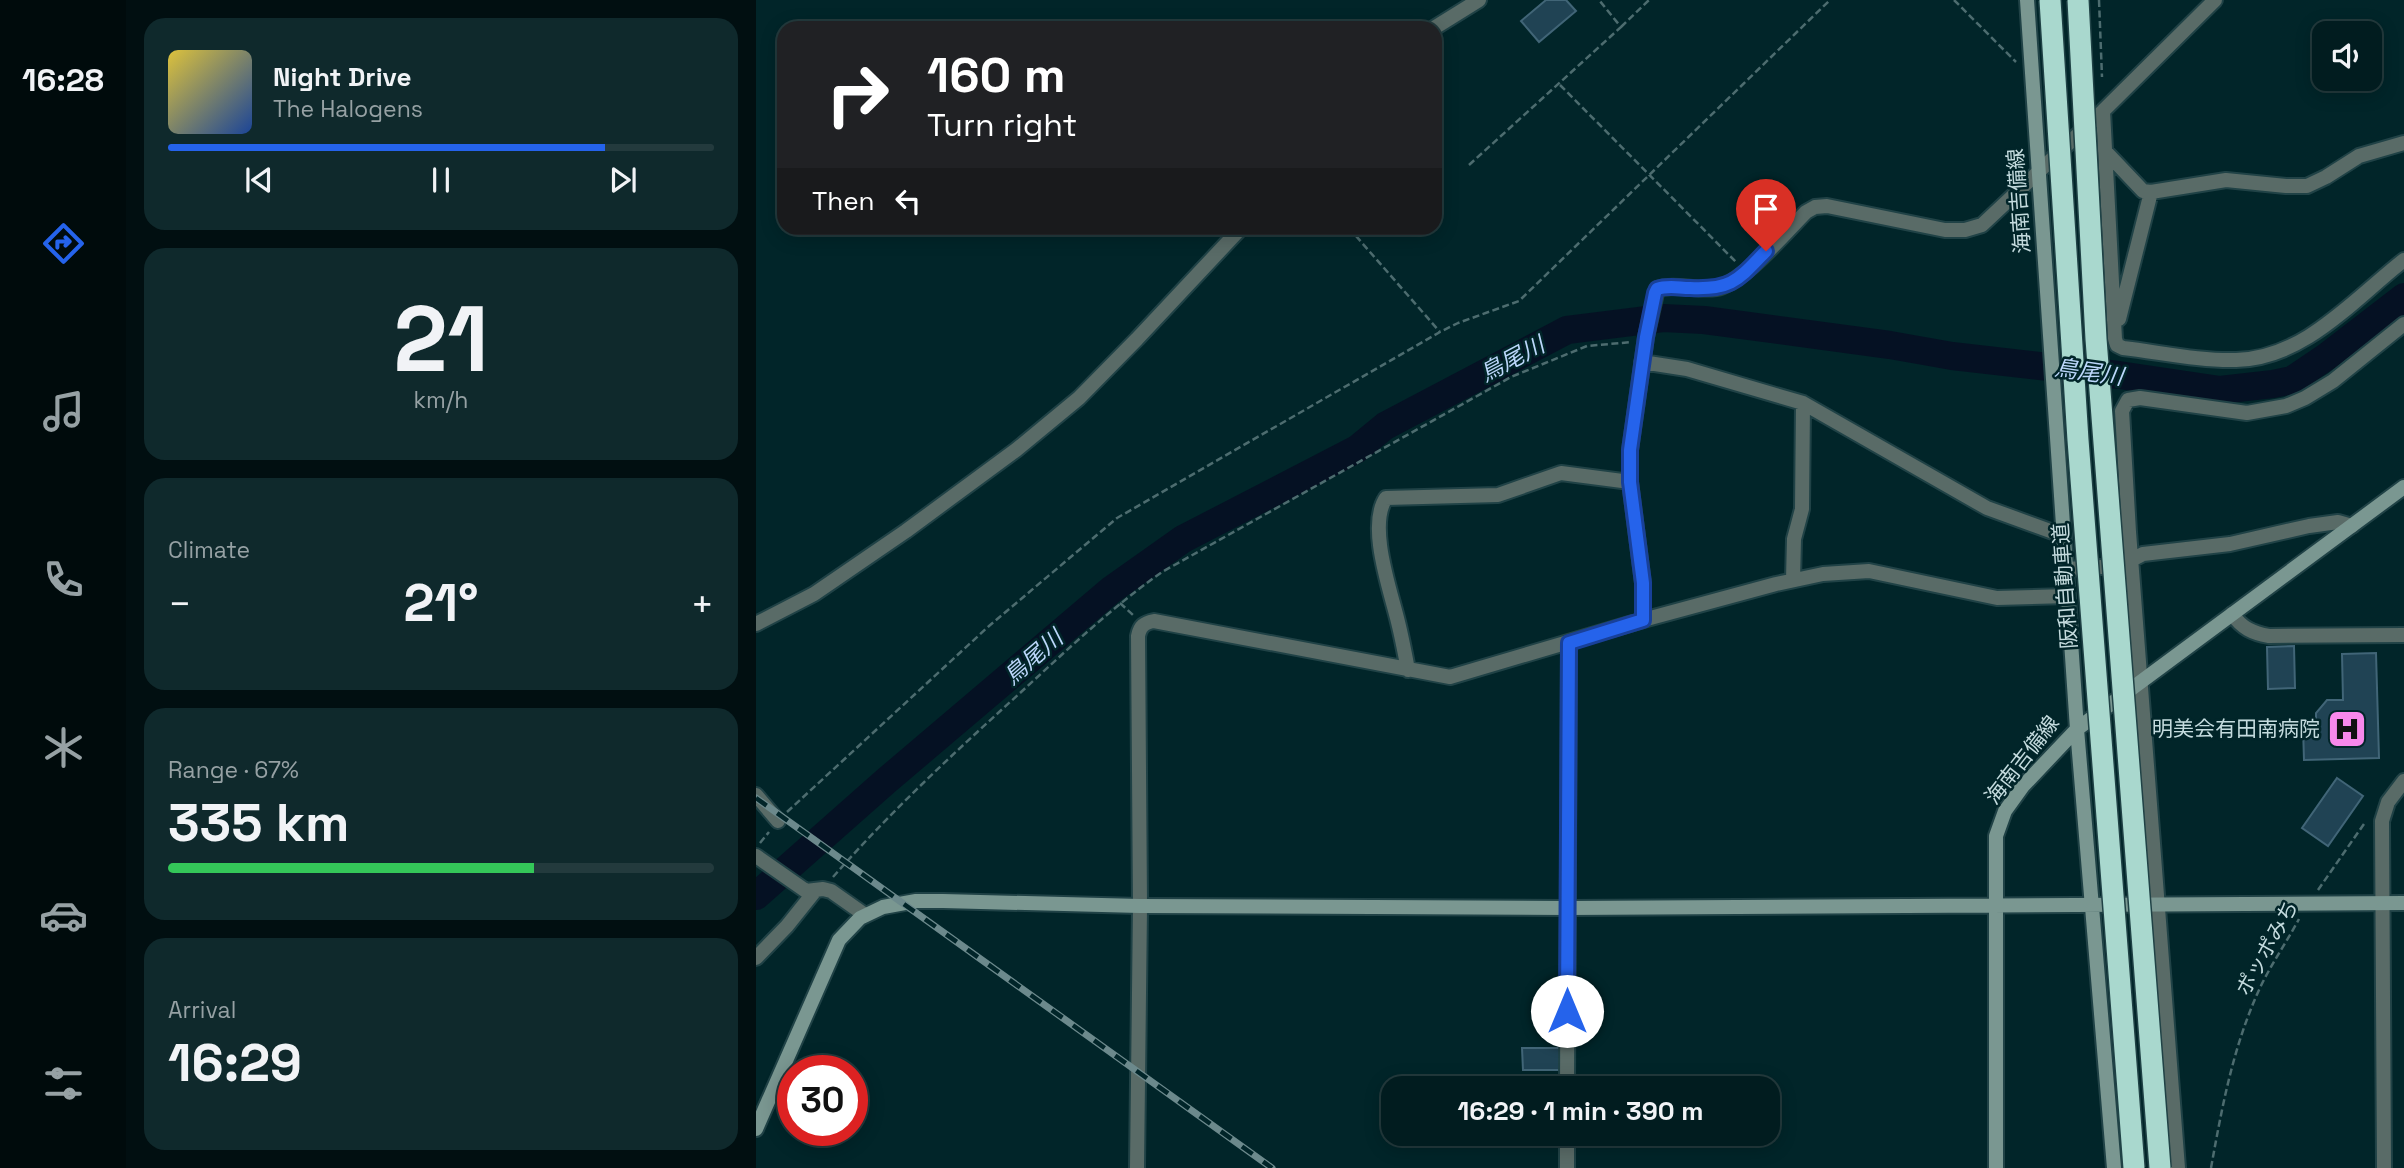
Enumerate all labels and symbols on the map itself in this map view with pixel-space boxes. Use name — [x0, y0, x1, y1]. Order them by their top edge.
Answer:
street label: 海南吉備線 — [2001, 148, 2036, 254]
pin — [1736, 179, 1796, 251]
water label: 鳥尾川 — [1474, 328, 1552, 388]
water label: 鳥尾川 — [2053, 352, 2128, 392]
street label: 阪和自動車道 — [2047, 522, 2082, 650]
water label: 鳥尾川 — [997, 621, 1071, 691]
hospital icon: 明美会有田南病院 — [2326, 708, 2368, 750]
street label: 海南吉備線 — [1979, 710, 2065, 809]
place label: 明美会有田南病院 — [2152, 715, 2320, 742]
street label: ポッポみち — [2229, 895, 2304, 1000]
position arrow — [1530, 974, 1604, 1048]
speed limit sign: 30 — [777, 1055, 868, 1146]

